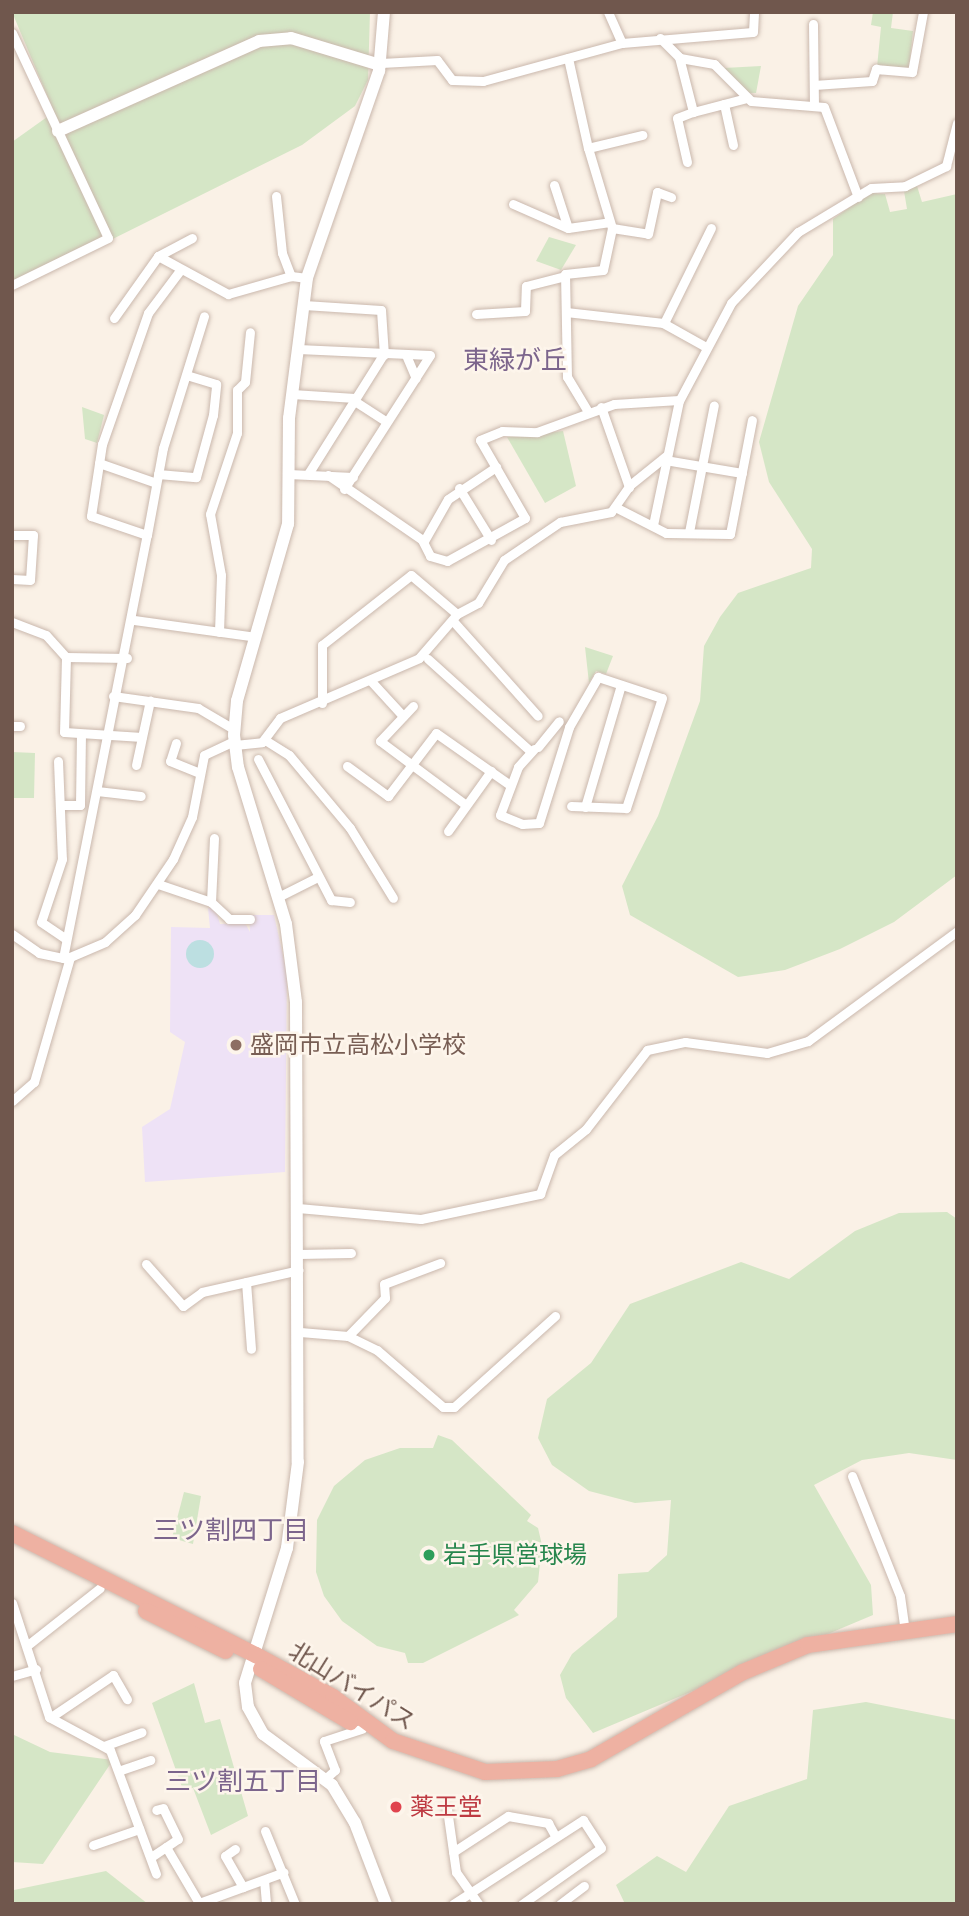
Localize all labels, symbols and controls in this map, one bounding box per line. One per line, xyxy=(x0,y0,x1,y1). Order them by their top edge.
district label: 東緑が丘 xyxy=(463,344,567,376)
place label: 盛岡市立高松小学校 xyxy=(250,1031,466,1059)
marker: 盛岡市立高松小学校 xyxy=(228,1037,244,1053)
district label: 三ツ割四丁目 xyxy=(153,1514,309,1546)
place label: 岩手県営球場 xyxy=(443,1541,587,1569)
marker: 岩手県営球場 xyxy=(421,1547,437,1563)
street label: 北山バイパス xyxy=(283,1636,421,1736)
district label: 三ツ割五丁目 xyxy=(165,1765,321,1797)
place label: 薬王堂 xyxy=(410,1793,482,1821)
marker: 薬王堂 xyxy=(388,1799,404,1815)

